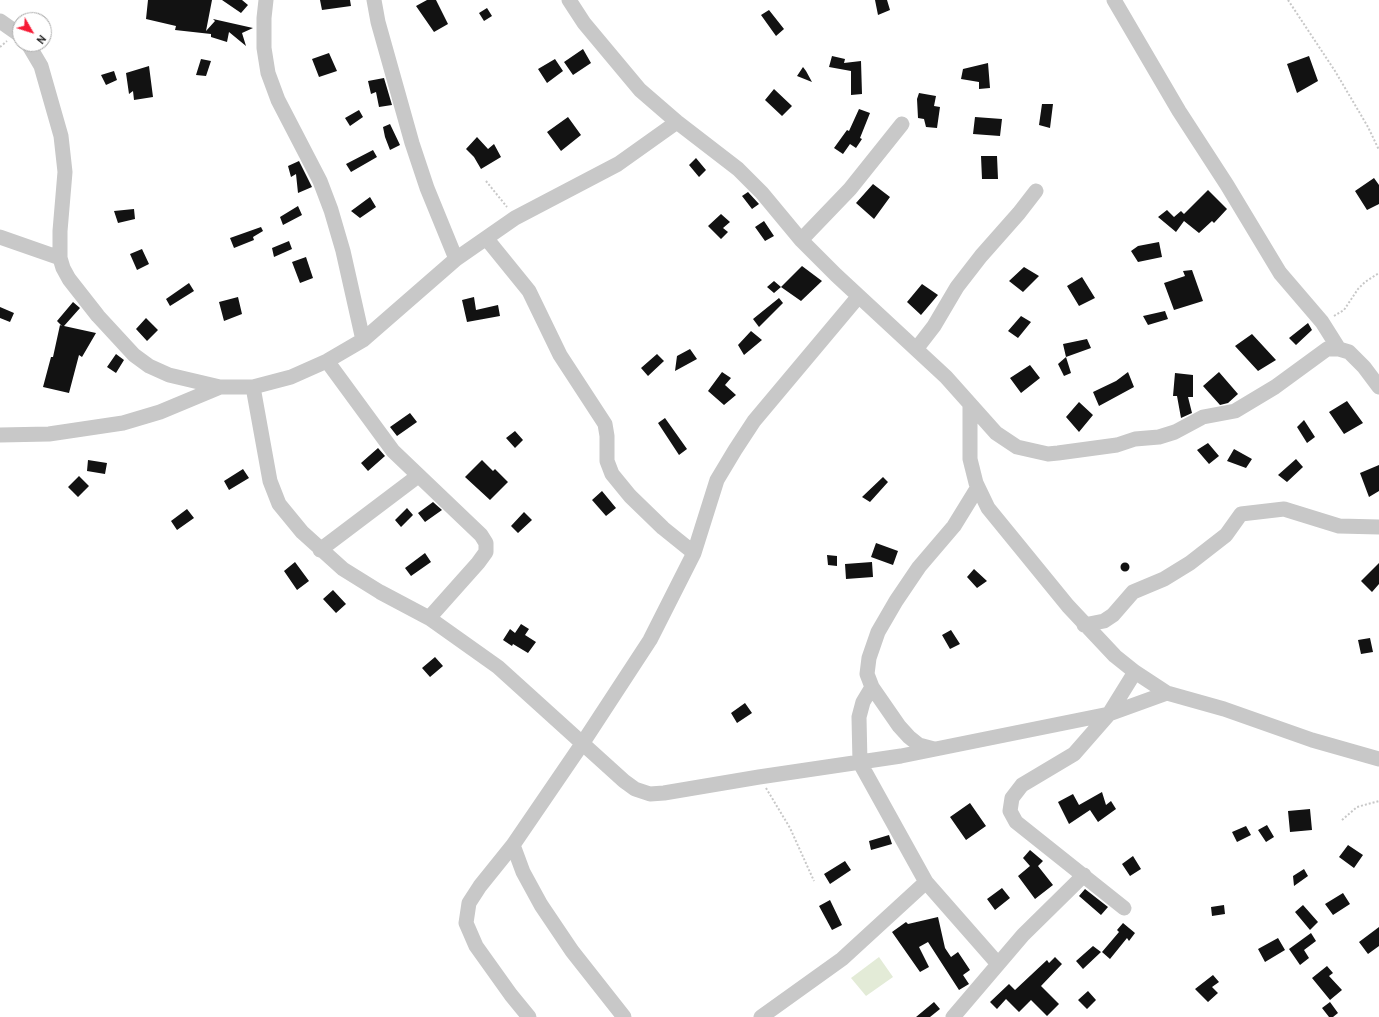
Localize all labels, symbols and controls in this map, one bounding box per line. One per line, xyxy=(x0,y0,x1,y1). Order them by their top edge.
north arrow xyxy=(12,12,52,52)
text: N xyxy=(33,31,48,46)

